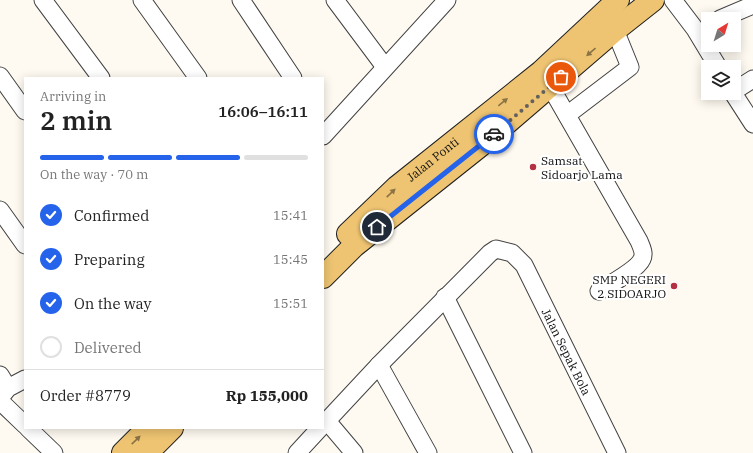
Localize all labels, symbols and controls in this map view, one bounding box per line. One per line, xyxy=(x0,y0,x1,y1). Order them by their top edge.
north arrow xyxy=(701,12,741,52)
map controls xyxy=(701,12,741,100)
one-way arrow xyxy=(585,47,596,56)
pin xyxy=(544,60,578,94)
button: layers xyxy=(701,60,741,100)
icon: bag xyxy=(550,66,572,88)
text: Arriving in xyxy=(40,88,106,105)
one-way arrow xyxy=(498,98,508,106)
text: 16:06–16:11 xyxy=(218,102,308,121)
text: 2 min xyxy=(40,103,112,137)
courier xyxy=(474,114,514,154)
icon: car xyxy=(483,123,505,145)
street label: Jalan Ponti xyxy=(403,133,461,184)
place label: Samsat Sidoarjo Lama xyxy=(541,153,623,182)
marker: Samsat Sidoarjo Lama xyxy=(528,162,538,172)
text: On the way · 70 m xyxy=(40,166,148,183)
one-way arrow xyxy=(386,188,396,198)
icon: check xyxy=(40,204,62,226)
text: Confirmed xyxy=(74,206,149,225)
text: 15:41 xyxy=(273,207,308,224)
pin xyxy=(360,210,394,244)
icon: home xyxy=(366,216,388,238)
icon: check xyxy=(40,248,62,270)
text: Preparing xyxy=(74,250,145,269)
text: 15:45 xyxy=(273,251,308,268)
place label: SMP NEGERI 2 SIDOARJO xyxy=(593,272,666,301)
marker: SMP NEGERI 2 SIDOARJO xyxy=(669,281,679,291)
icon: check xyxy=(40,292,62,314)
text: On the way xyxy=(74,294,152,313)
text: 15:51 xyxy=(273,295,308,312)
street label: Jalan Sepak Bola xyxy=(539,306,595,398)
text: Delivered xyxy=(74,338,142,357)
text: Order #8779 xyxy=(40,386,131,405)
text: Rp 155,000 xyxy=(226,386,308,405)
one-way arrow xyxy=(131,436,141,445)

